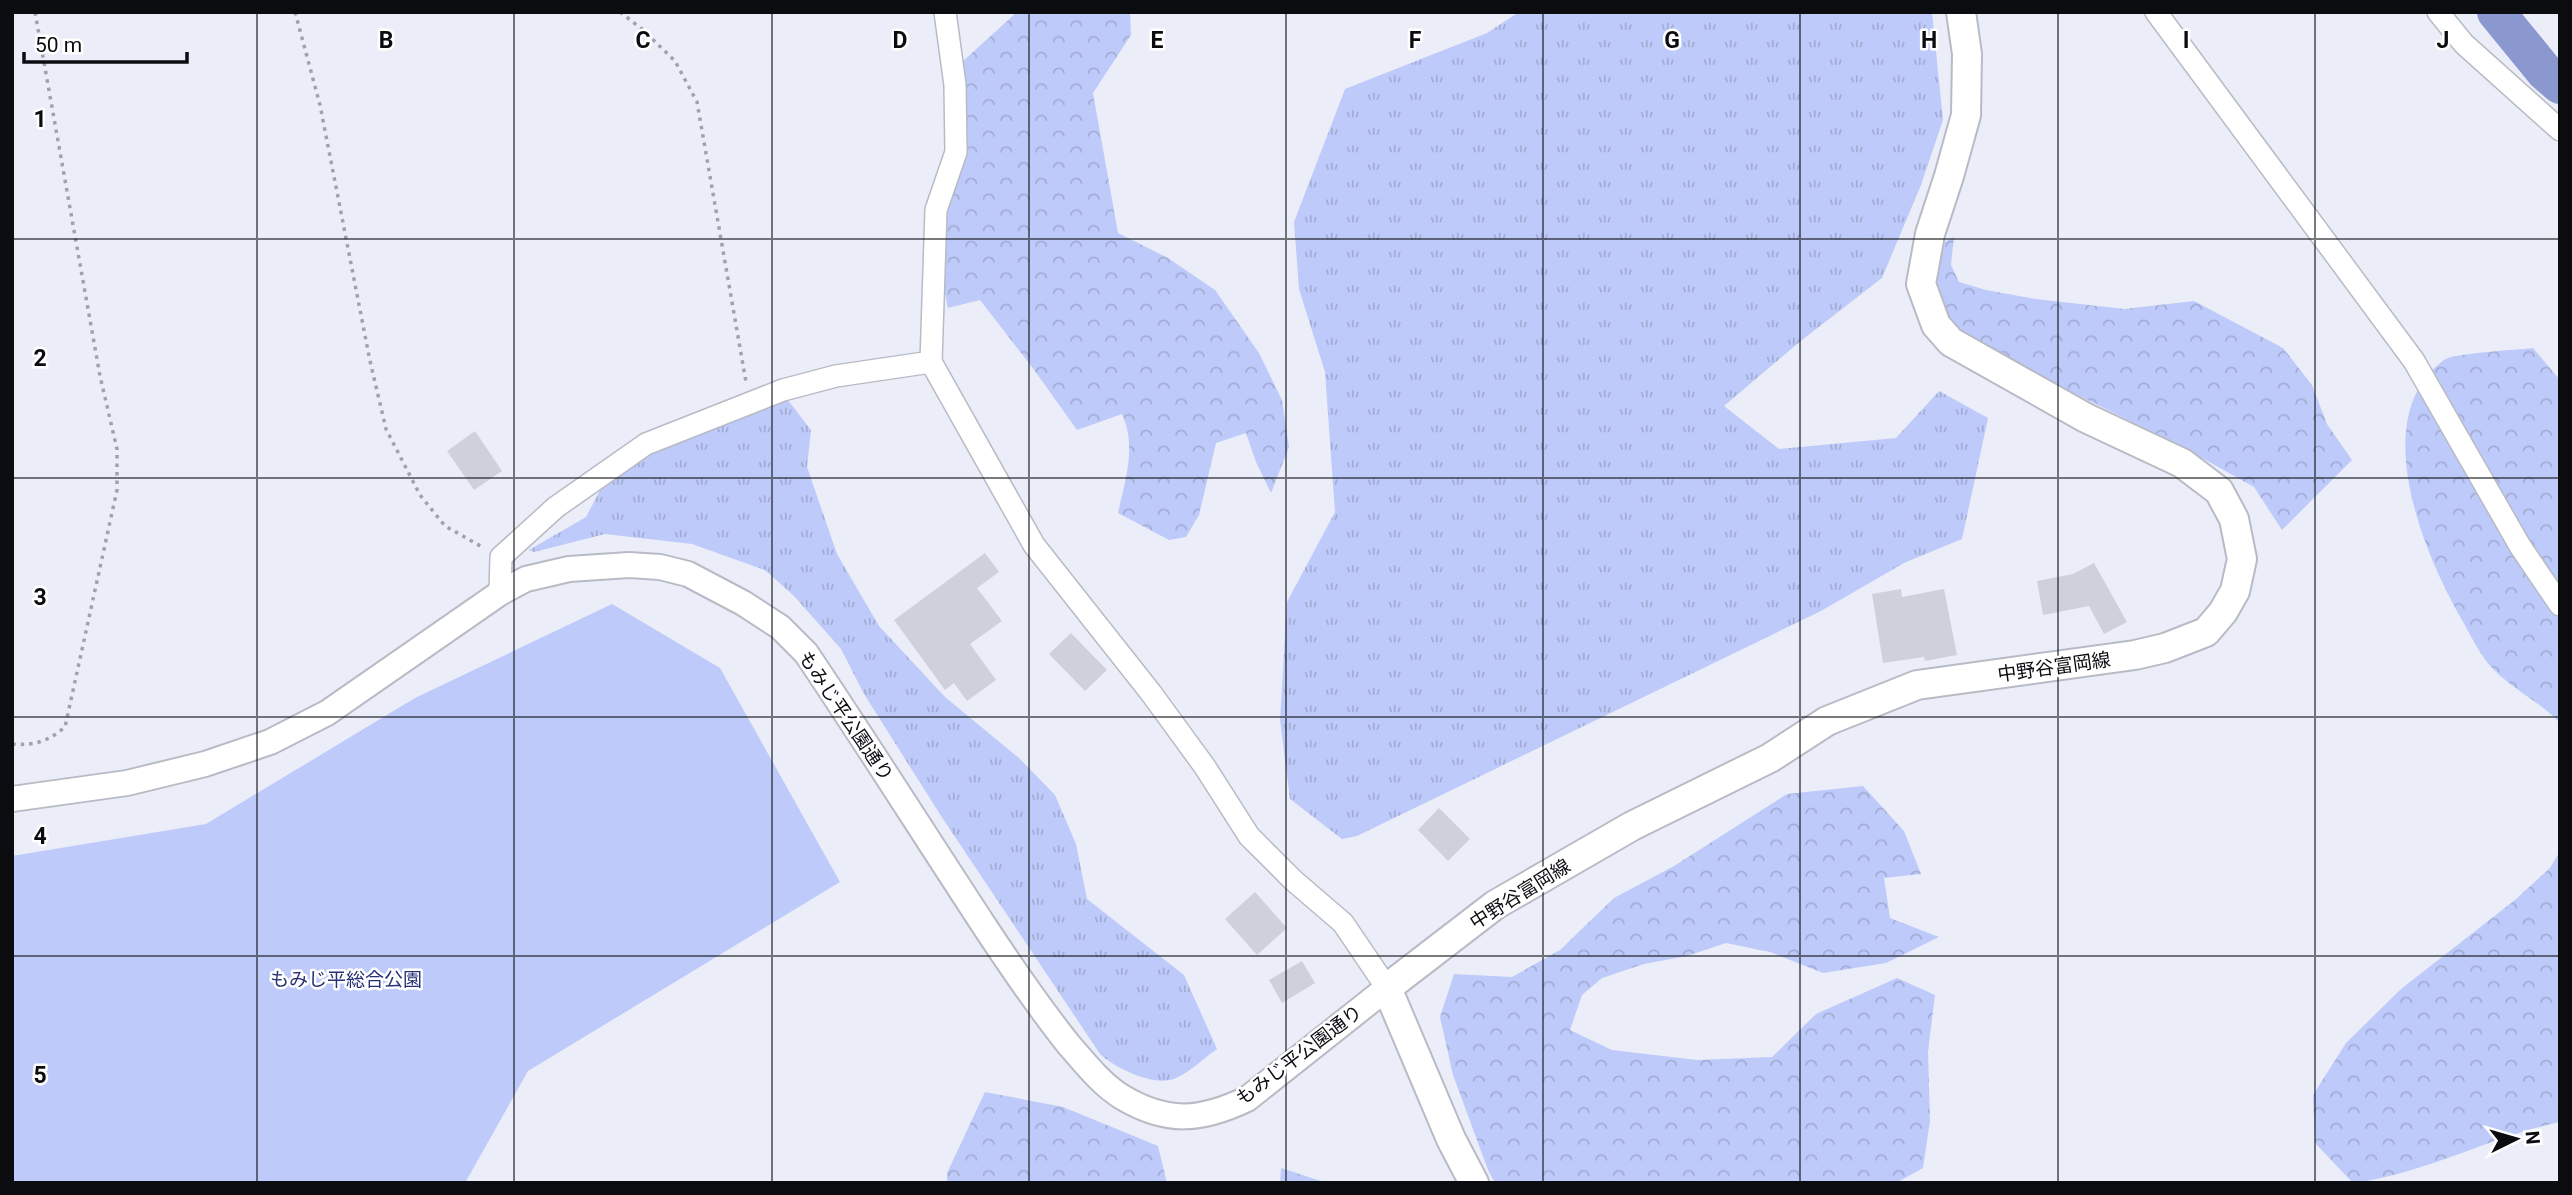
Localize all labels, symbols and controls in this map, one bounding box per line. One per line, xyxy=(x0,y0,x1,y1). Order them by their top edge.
scale bar xyxy=(24,21,187,65)
text: B xyxy=(379,27,393,54)
text: C xyxy=(635,27,651,54)
text: D xyxy=(893,27,907,54)
text: E xyxy=(1151,27,1164,54)
text: F xyxy=(1409,27,1422,54)
text: G xyxy=(1664,27,1680,54)
text: H xyxy=(1921,27,1937,54)
text: I xyxy=(2183,27,2189,54)
text: J xyxy=(2437,27,2449,54)
text: 50 m xyxy=(35,33,82,57)
text: 1 xyxy=(33,106,47,133)
text: 2 xyxy=(33,345,47,372)
text: 3 xyxy=(33,584,47,611)
street label: もみじ平公園通り xyxy=(794,647,898,785)
street label: 中野谷富岡線 xyxy=(1996,648,2112,686)
text: 4 xyxy=(33,823,47,850)
street label: 中野谷富岡線 xyxy=(1466,854,1574,934)
park label: もみじ平総合公園 xyxy=(270,968,422,991)
street label: もみじ平公園通り xyxy=(1231,1000,1367,1110)
text: 5 xyxy=(33,1062,47,1089)
north arrow xyxy=(2481,1104,2551,1174)
text: N xyxy=(2520,1130,2544,1145)

